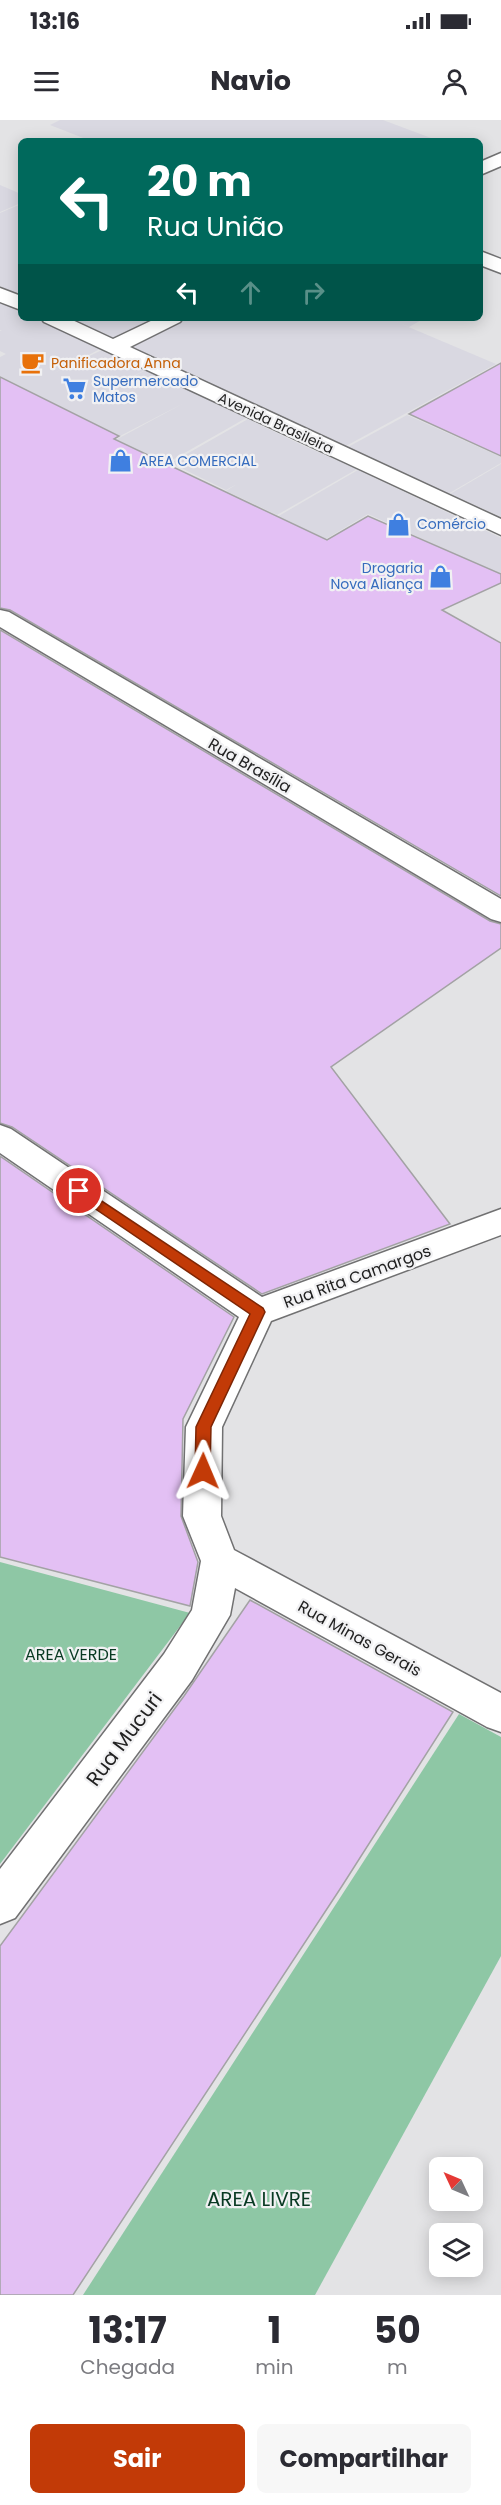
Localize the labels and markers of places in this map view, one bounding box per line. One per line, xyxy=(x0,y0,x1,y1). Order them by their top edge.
cafe icon: Panificadora Anna xyxy=(20,350,46,376)
place label: Panificadora Anna xyxy=(51,353,181,373)
place label: Supermercado Matos xyxy=(93,371,198,407)
supermarket icon: Supermercado Matos xyxy=(62,376,88,402)
shop icon: AREA COMERCIAL xyxy=(108,448,134,474)
place label: AREA COMERCIAL xyxy=(139,451,257,471)
shop icon: Comércio xyxy=(386,511,412,537)
place label: Comércio xyxy=(417,514,486,534)
place label: Drogaria Nova Aliança xyxy=(330,558,423,594)
shop icon: Drogaria Nova Aliança xyxy=(428,563,454,589)
pin xyxy=(53,1165,104,1216)

